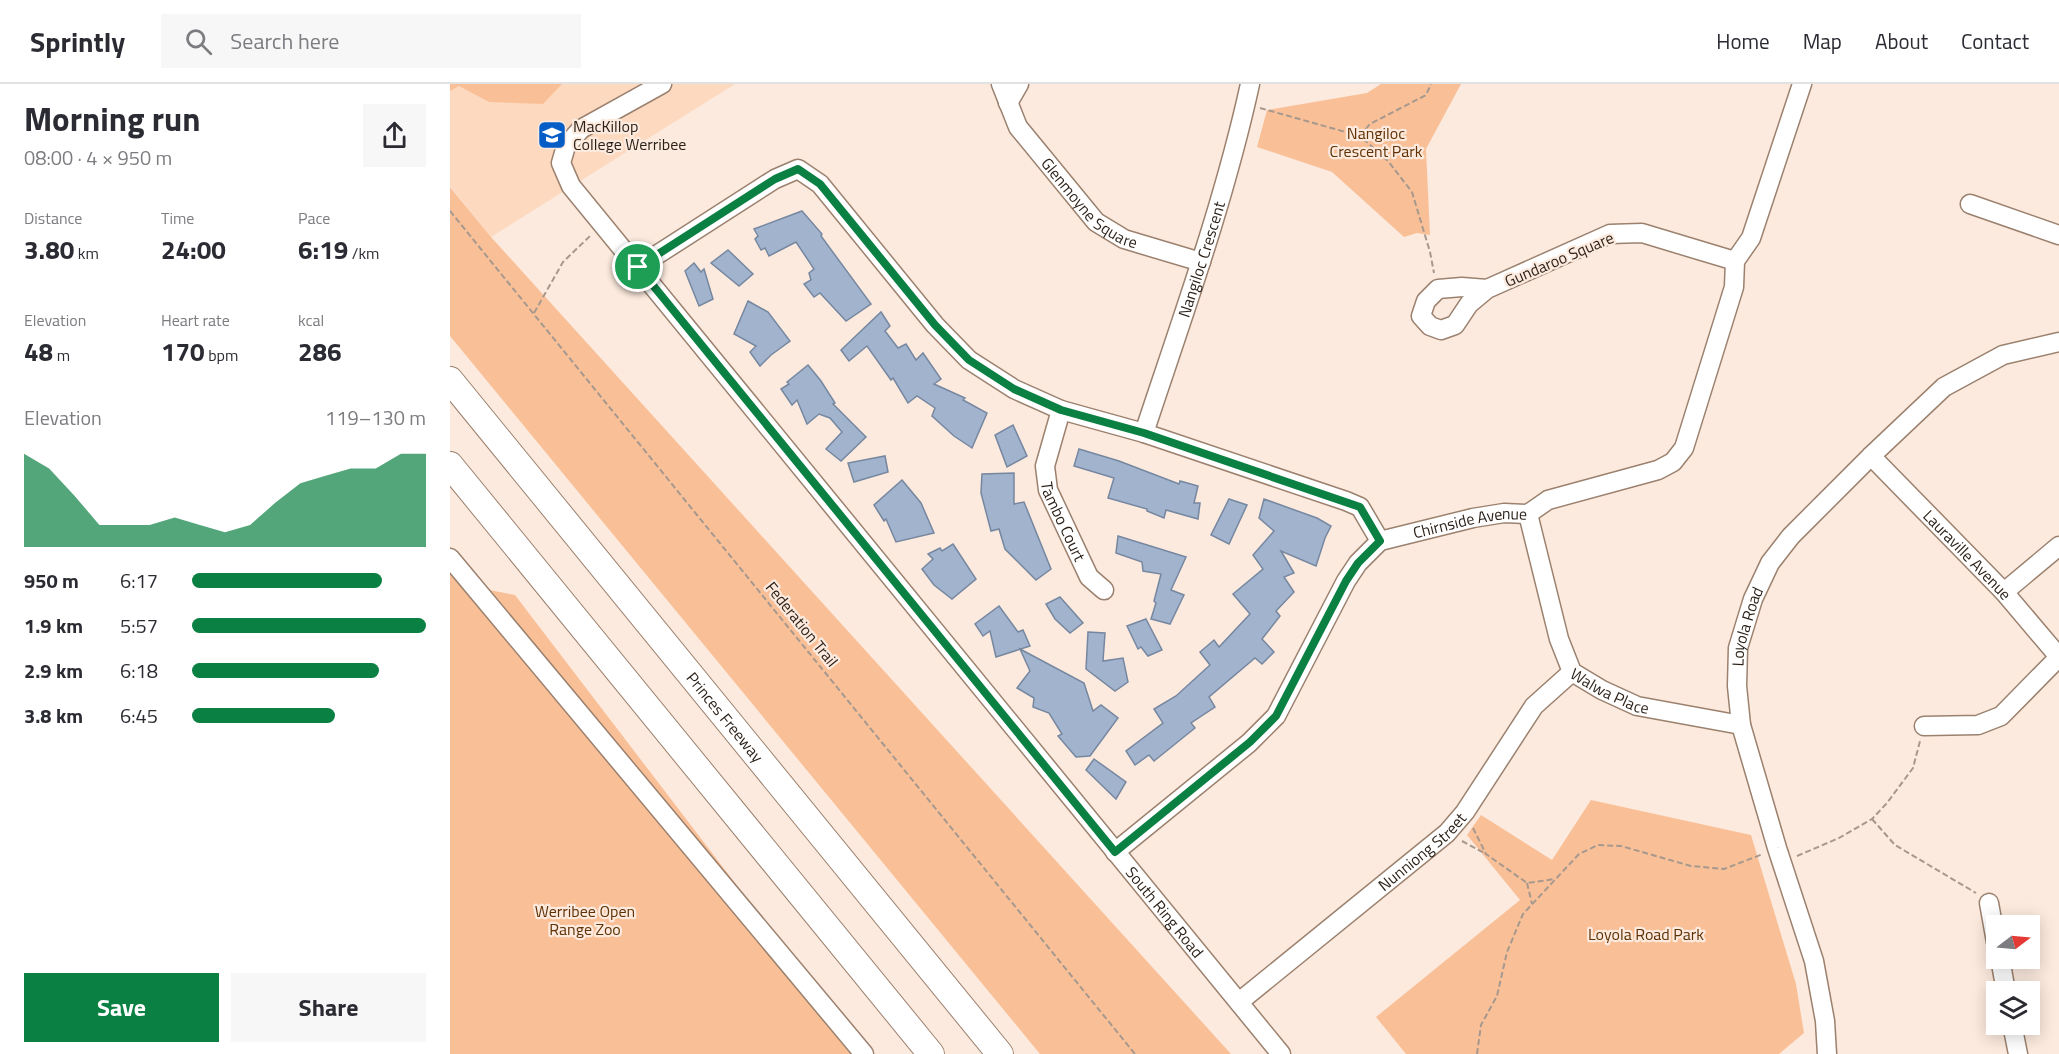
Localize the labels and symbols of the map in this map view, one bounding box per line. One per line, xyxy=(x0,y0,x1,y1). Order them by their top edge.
place label: MacKillop College Werribee xyxy=(573,114,686,156)
school or university icon: MacKillop College Werribee xyxy=(536,119,568,151)
park label: Nangiloc Crescent Park xyxy=(1330,121,1423,163)
street label: Glenmoyne Square xyxy=(1036,152,1140,254)
street label: Nangiloc Crescent xyxy=(1172,198,1231,320)
street label: Gundaroo Square xyxy=(1501,225,1617,293)
pin xyxy=(612,241,663,292)
street label: Tambo Court xyxy=(1035,480,1092,565)
street label: Chirnside Avenue xyxy=(1410,501,1528,544)
street label: Lauraville Avenue xyxy=(1918,504,2018,605)
street label: Federation Trail xyxy=(760,576,844,672)
street label: Loyola Road xyxy=(1726,583,1769,667)
street label: Walwa Place xyxy=(1566,662,1651,720)
street label: Princes Freeway xyxy=(681,667,769,768)
street label: Nunniong Street xyxy=(1373,807,1472,897)
street label: South Ring Road xyxy=(1120,861,1209,963)
park label: Werribee Open Range Zoo xyxy=(535,899,635,941)
north arrow xyxy=(1986,915,2040,969)
park label: Loyola Road Park xyxy=(1588,922,1704,946)

